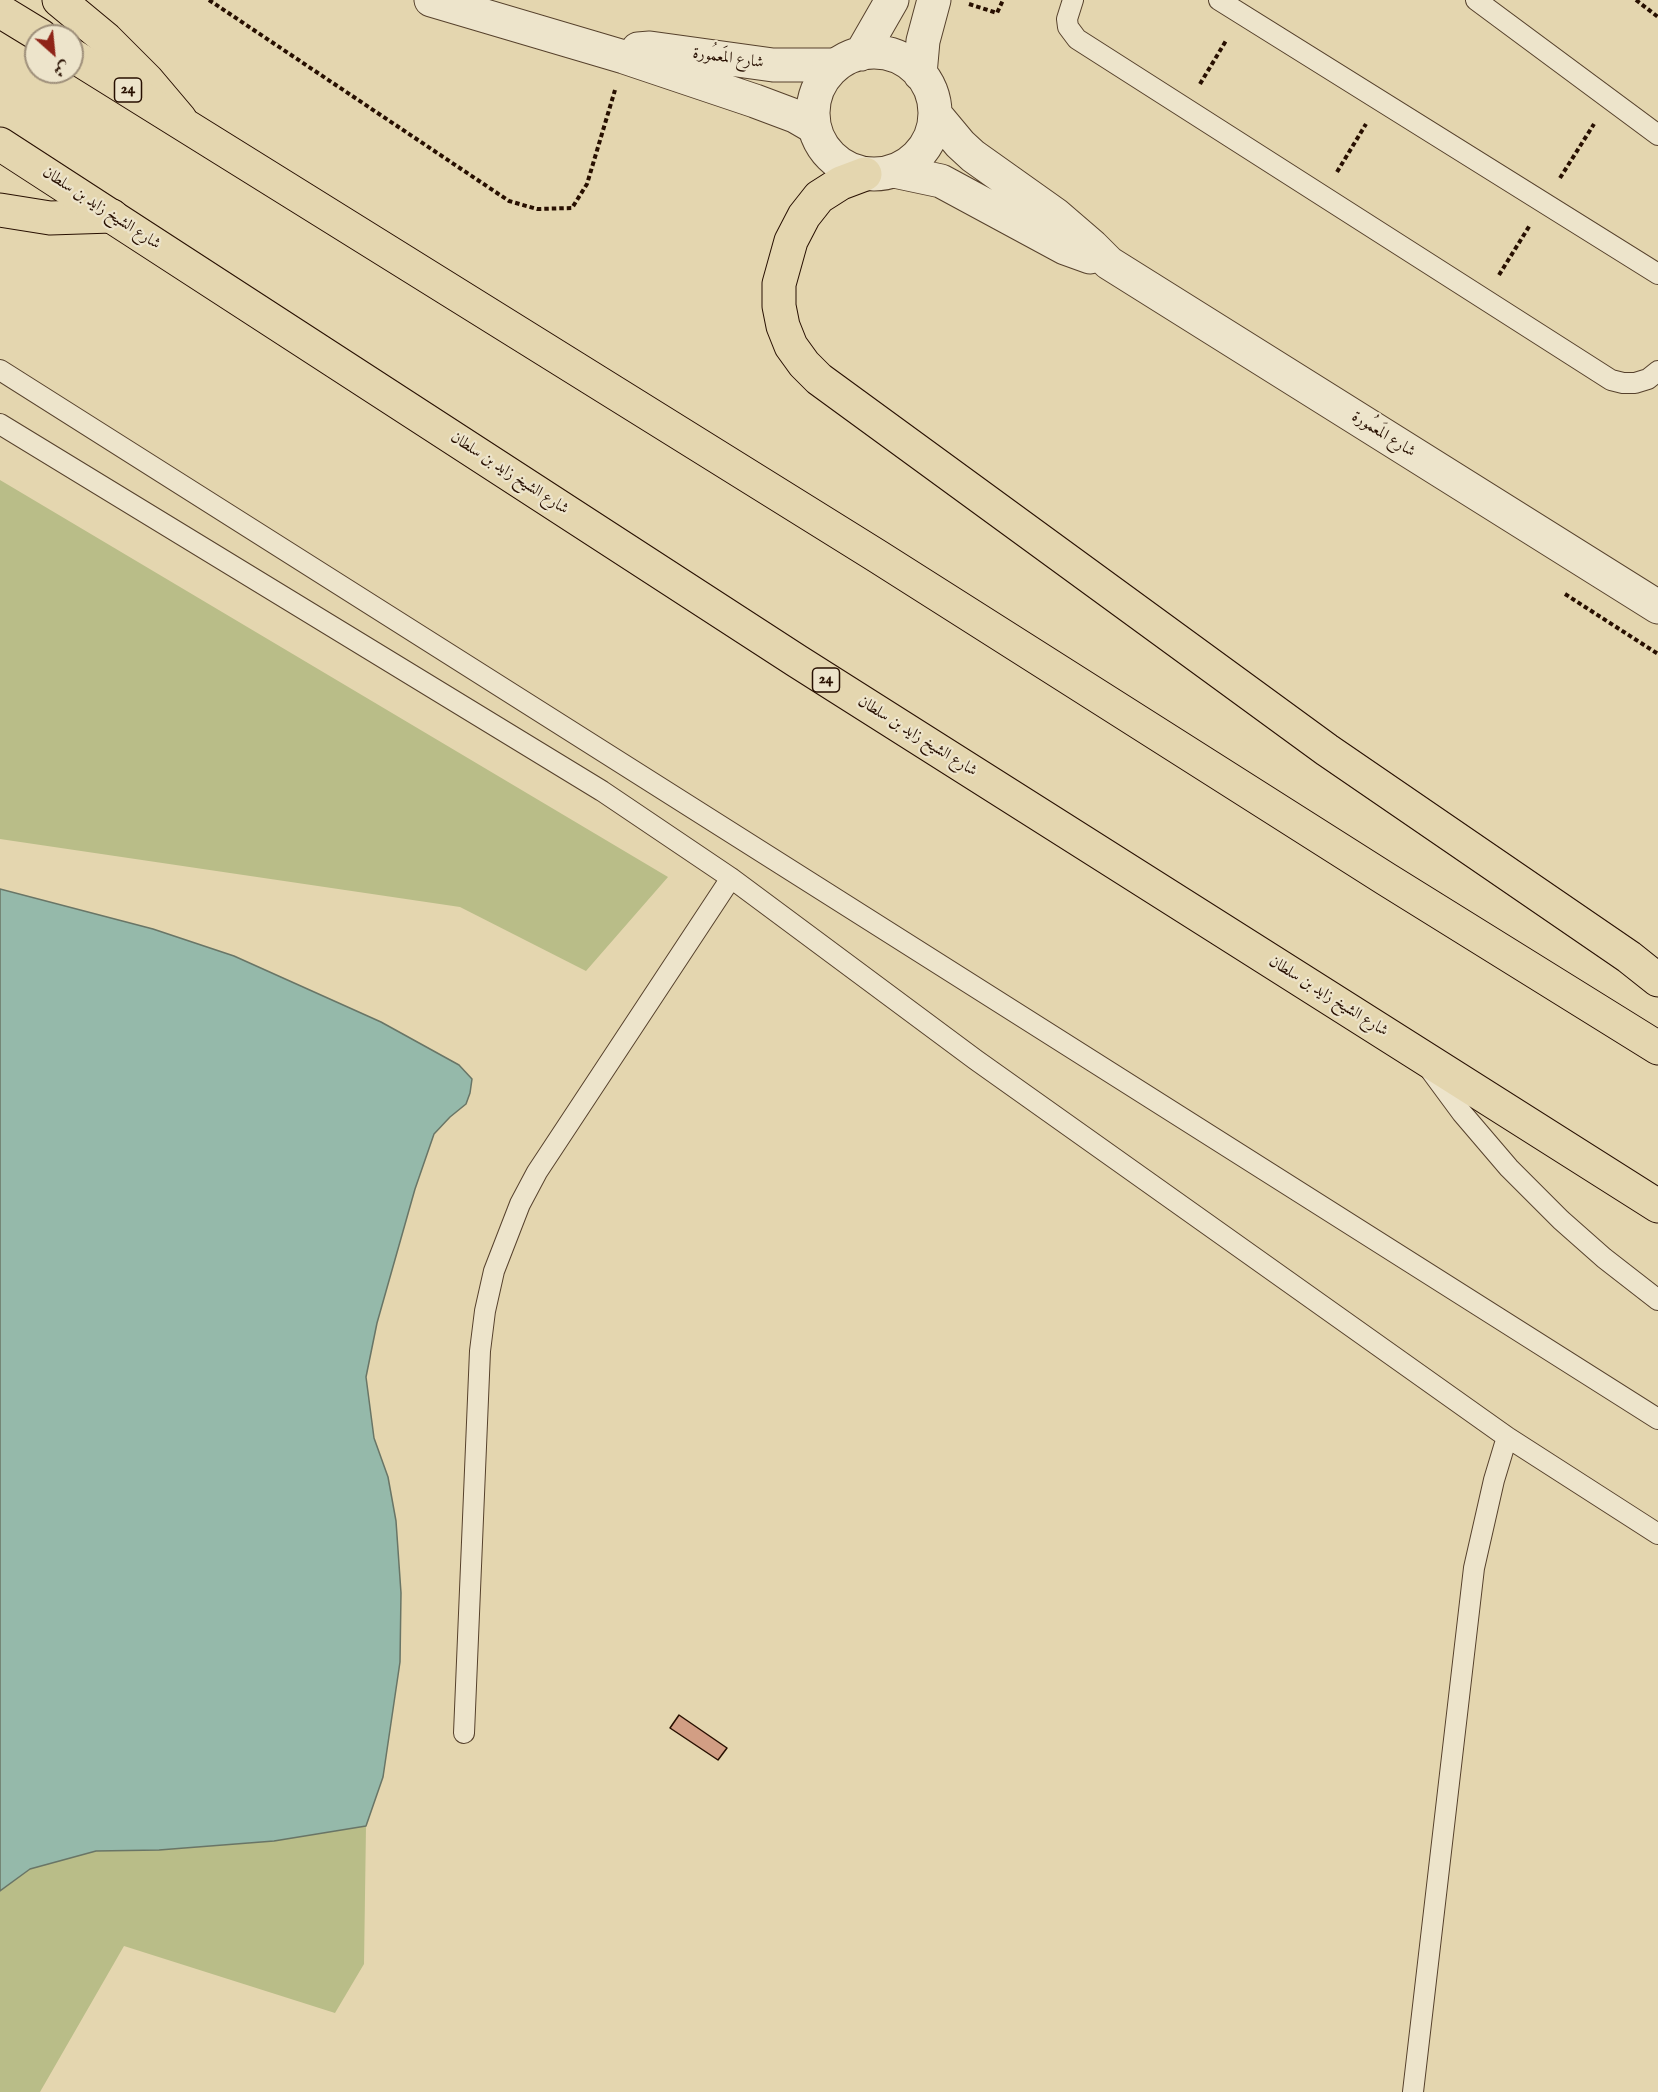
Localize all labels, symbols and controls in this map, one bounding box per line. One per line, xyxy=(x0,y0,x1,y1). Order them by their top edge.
north arrow xyxy=(24,24,84,84)
street label: شارع المَعمُورة xyxy=(691,45,765,73)
text: ش xyxy=(50,56,73,81)
road number: 24 xyxy=(114,78,142,102)
street label: شارع الشيخ زايد بن سلطان xyxy=(38,164,164,254)
street label: شارع المَعمُورة xyxy=(1348,408,1418,462)
street label: شارع الشيخ زايد بن سلطان xyxy=(446,429,572,519)
road number: 24 xyxy=(812,668,840,692)
street label: شارع الشيخ زايد بن سلطان xyxy=(854,692,980,782)
street label: شارع الشيخ زايد بن سلطان xyxy=(1265,952,1391,1042)

